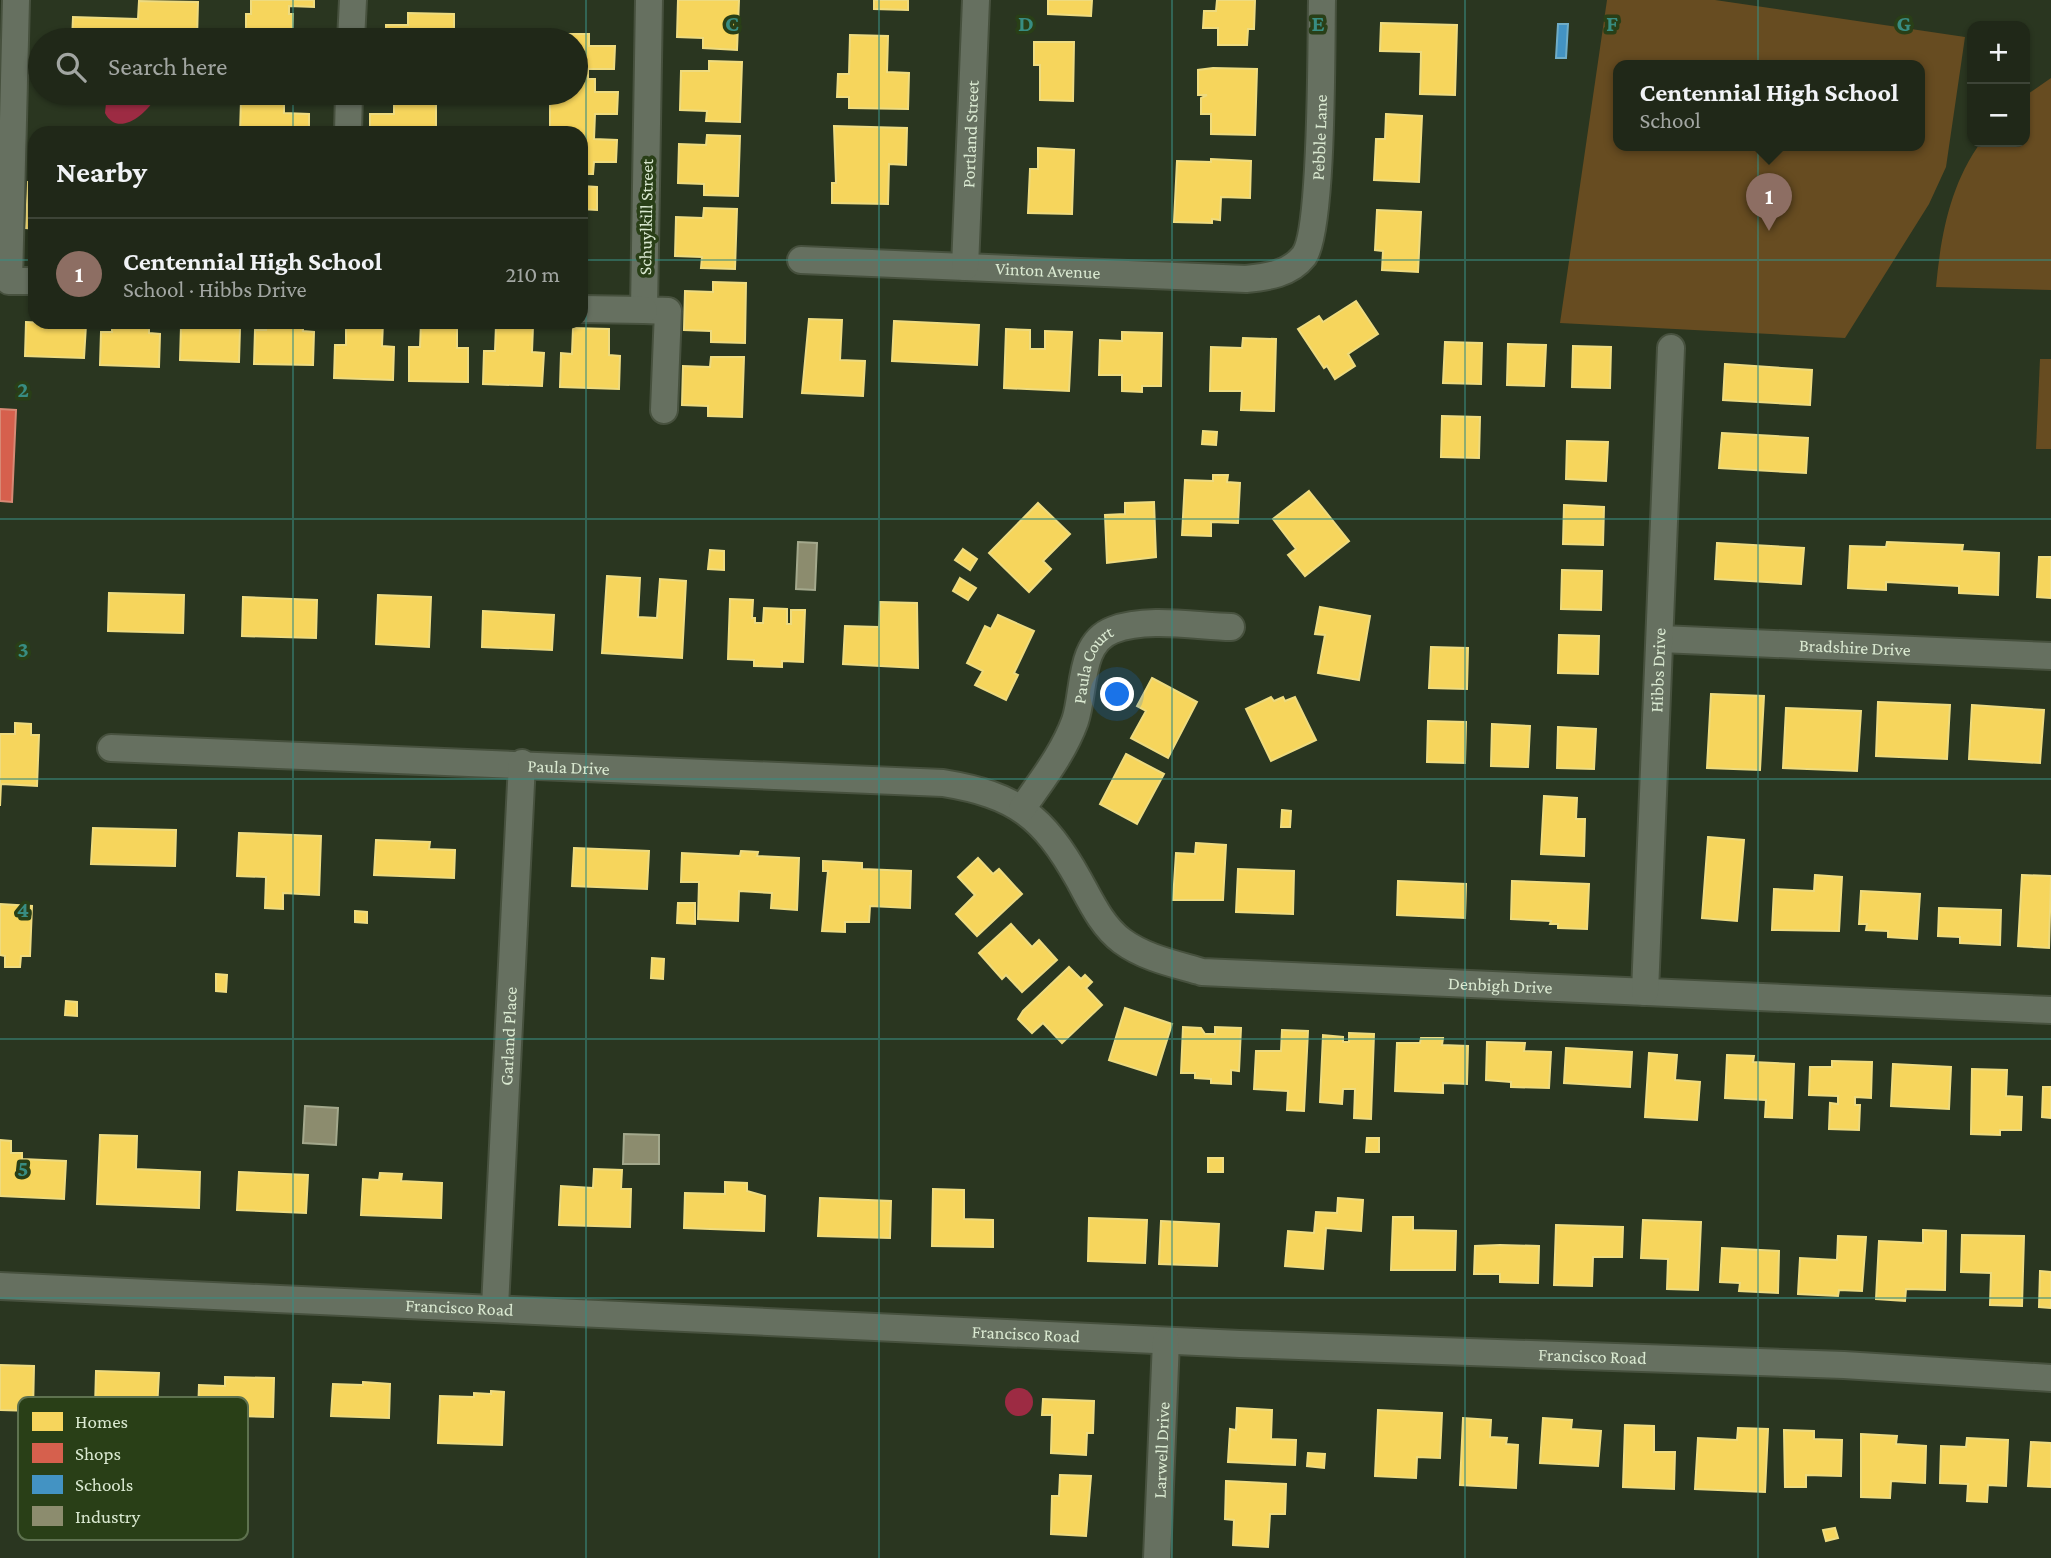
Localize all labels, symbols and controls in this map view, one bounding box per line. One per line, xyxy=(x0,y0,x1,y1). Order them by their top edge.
text: C xyxy=(725,10,739,36)
text: D xyxy=(1018,10,1034,36)
text: E xyxy=(1311,10,1325,36)
text: F xyxy=(1606,10,1618,36)
text: G xyxy=(1897,10,1912,36)
map controls xyxy=(1967,21,2030,147)
button: + xyxy=(1967,21,2030,84)
search box xyxy=(28,28,588,105)
icon: search xyxy=(52,48,90,86)
text: Search here xyxy=(108,52,227,81)
popup xyxy=(1613,60,1925,151)
text: Centennial High School xyxy=(1639,78,1899,107)
street label: Portland Street xyxy=(958,79,983,188)
button: − xyxy=(1967,84,2030,147)
street label: Pebble Lane xyxy=(1307,94,1331,181)
text: School xyxy=(1639,107,1701,133)
text: Nearby xyxy=(56,155,147,188)
street label: Schuylkill Street xyxy=(635,158,657,275)
pin: 1 xyxy=(1746,173,1792,231)
text: Centennial High School xyxy=(123,247,382,276)
street label: Vinton Avenue xyxy=(995,258,1101,283)
text: 1 xyxy=(75,261,83,287)
text: 210 m xyxy=(506,261,560,287)
text: School · Hibbs Drive xyxy=(123,276,307,302)
text: 2 xyxy=(17,376,29,402)
street label: Paula Court xyxy=(1069,621,1117,705)
street label: Hibbs Drive xyxy=(1646,627,1670,713)
street label: Bradshire Drive xyxy=(1799,635,1911,660)
text: 3 xyxy=(17,636,29,662)
your location xyxy=(1100,677,1134,711)
street label: Paula Drive xyxy=(527,756,610,779)
text: 4 xyxy=(17,896,29,922)
street label: Denbigh Drive xyxy=(1448,973,1553,998)
street label: Garland Place xyxy=(496,986,521,1086)
text: 5 xyxy=(17,1155,29,1181)
street label: Francisco Road xyxy=(405,1295,515,1320)
street label: Francisco Road xyxy=(971,1321,1081,1347)
street label: Francisco Road xyxy=(1538,1344,1647,1368)
legend xyxy=(18,1397,248,1540)
street label: Larwell Drive xyxy=(1149,1401,1173,1499)
text: Homes xyxy=(75,1411,128,1432)
text: Shops xyxy=(75,1443,121,1464)
text: Schools xyxy=(75,1474,133,1495)
text: Industry xyxy=(75,1506,141,1527)

